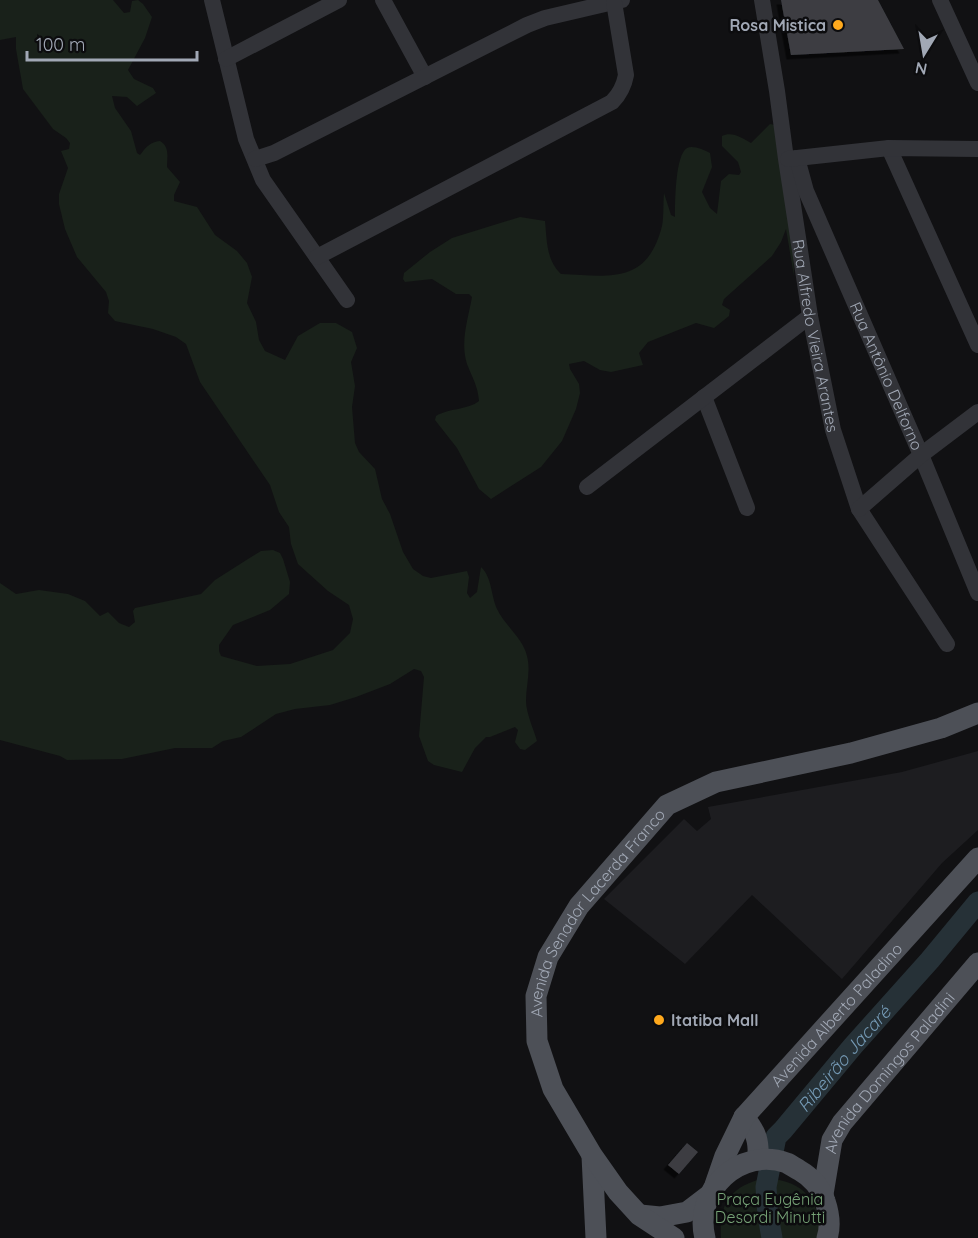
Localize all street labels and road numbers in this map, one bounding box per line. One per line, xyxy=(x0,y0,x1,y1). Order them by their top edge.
street label: Rua Alfredo Vieira Arantes xyxy=(788,238,843,434)
street label: Rua Antônio Delforno xyxy=(846,299,928,453)
street label: Avenida Senador Lacerda Franco xyxy=(526,805,669,1018)
street label: Avenida Alberto Paladino xyxy=(766,939,907,1091)
street label: Avenida Domingos Paladini xyxy=(820,988,959,1155)

